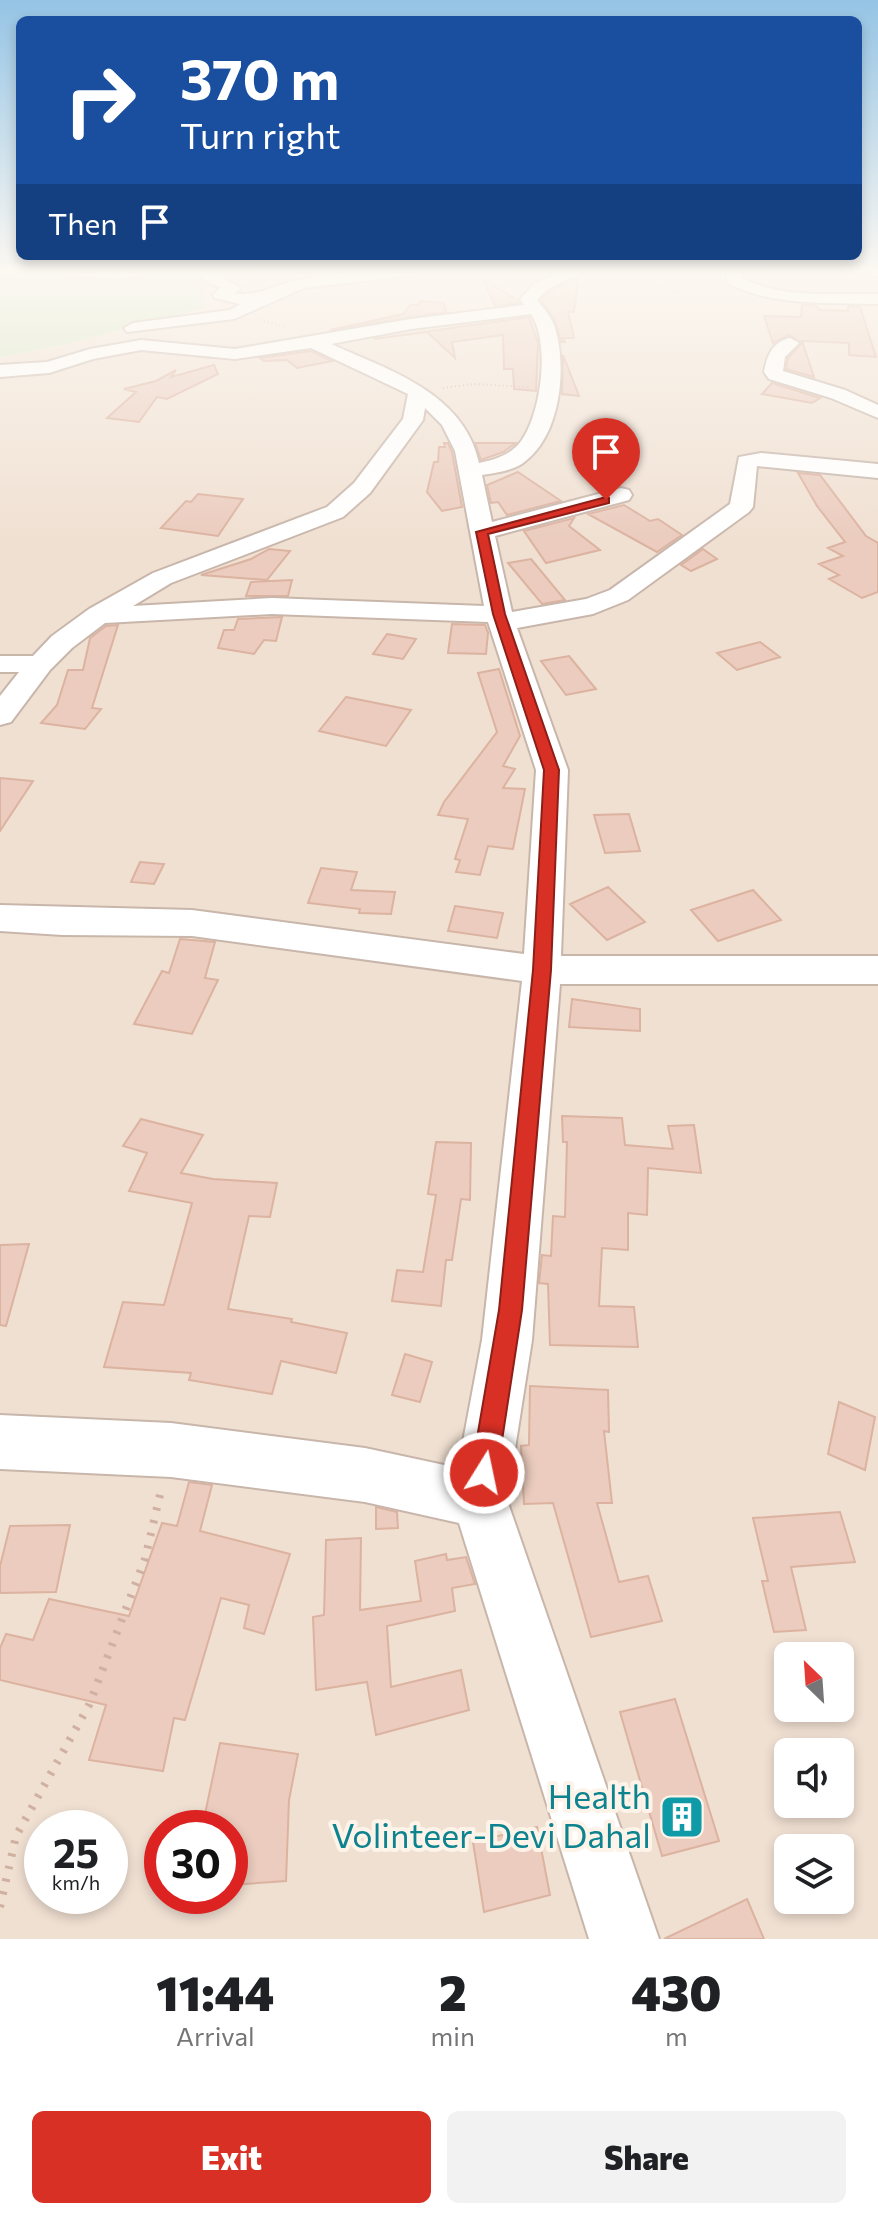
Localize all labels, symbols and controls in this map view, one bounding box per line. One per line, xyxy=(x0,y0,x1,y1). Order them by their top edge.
text: 370 m xyxy=(180,43,339,112)
icon: right xyxy=(48,48,152,152)
text: Turn right xyxy=(180,112,341,156)
icon: arrive xyxy=(133,200,177,244)
text: Then xyxy=(48,204,117,241)
pin xyxy=(572,418,640,500)
icon: arrive xyxy=(584,430,628,474)
position arrow xyxy=(442,1431,526,1515)
north arrow xyxy=(774,1642,854,1722)
map controls xyxy=(774,1642,854,1914)
button: sound xyxy=(774,1738,854,1818)
place label: Health Volinteer-Devi Dahal xyxy=(331,1774,651,1855)
building icon: Health Volinteer-Devi Dahal xyxy=(658,1793,706,1841)
speed limit sign: 30 xyxy=(144,1810,248,1914)
text: 25 xyxy=(53,1827,99,1876)
button: layers xyxy=(774,1834,854,1914)
text: km/h xyxy=(52,1870,100,1894)
text: 11:44 xyxy=(156,1962,274,2021)
text: 2 xyxy=(439,1962,467,2021)
text: 430 xyxy=(631,1962,722,2021)
text: Arrival xyxy=(176,2020,255,2051)
text: min xyxy=(431,2020,475,2051)
text: m xyxy=(665,2020,688,2051)
button: Exit xyxy=(32,2111,431,2203)
button: Share xyxy=(447,2111,846,2203)

